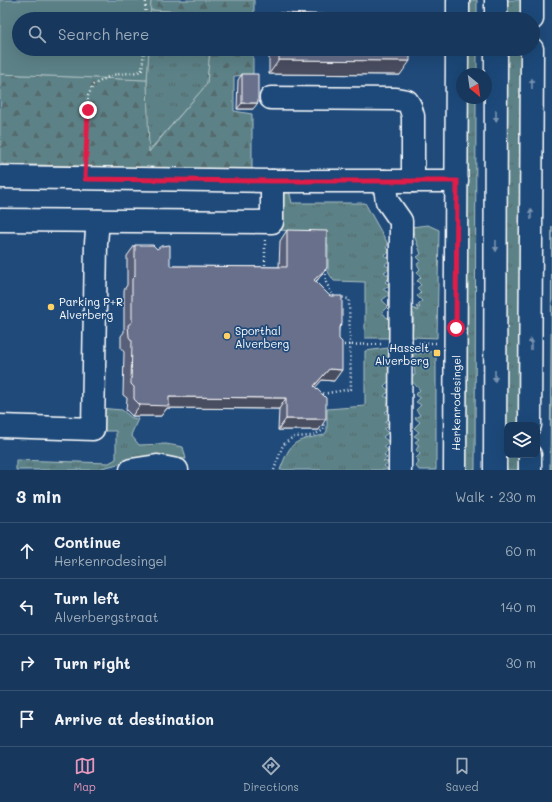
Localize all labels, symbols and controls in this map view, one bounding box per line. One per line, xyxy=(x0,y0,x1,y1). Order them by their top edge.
search box xyxy=(12,12,540,56)
icon: search xyxy=(26,23,48,45)
text: Search here xyxy=(58,24,149,44)
north arrow xyxy=(456,68,492,104)
one-way arrow xyxy=(529,77,535,90)
route end xyxy=(79,101,97,119)
one-way arrow xyxy=(493,110,499,123)
one-way arrow xyxy=(528,207,534,220)
one-way arrow xyxy=(493,240,499,253)
place label: Parking P+R Alverberg xyxy=(59,294,123,322)
marker: Parking P+R Alverberg xyxy=(46,302,56,312)
route start xyxy=(447,319,465,337)
place label: Sporthal Alverberg xyxy=(235,323,289,351)
marker: Sporthal Alverberg xyxy=(222,331,232,341)
one-way arrow xyxy=(528,337,534,350)
place label: Hasselt Alverberg xyxy=(375,340,429,368)
marker: Hasselt Alverberg xyxy=(432,348,442,358)
street label: Herkenrodesingel xyxy=(448,355,463,451)
one-way arrow xyxy=(492,370,498,383)
map controls xyxy=(504,422,540,458)
button: layers xyxy=(504,422,540,458)
text: 3 min xyxy=(16,485,61,507)
text: Walk · 230 m xyxy=(455,488,536,505)
text: Continue xyxy=(54,532,121,552)
icon: ahead xyxy=(16,540,38,562)
text: 60 m xyxy=(506,542,536,559)
text: Herkenrodesingel xyxy=(54,552,167,569)
text: Turn left xyxy=(54,588,119,608)
icon: left xyxy=(16,596,38,618)
text: 140 m xyxy=(500,598,536,615)
text: Alverbergstraat xyxy=(54,608,159,625)
icon: right xyxy=(16,652,38,674)
text: Turn right xyxy=(54,653,131,673)
text: 30 m xyxy=(506,654,536,671)
icon: arrive xyxy=(16,708,38,730)
text: Arrive at destination xyxy=(54,709,214,729)
tab: Map xyxy=(74,755,96,794)
tab: Directions xyxy=(243,755,299,794)
tab: Saved xyxy=(446,755,478,794)

